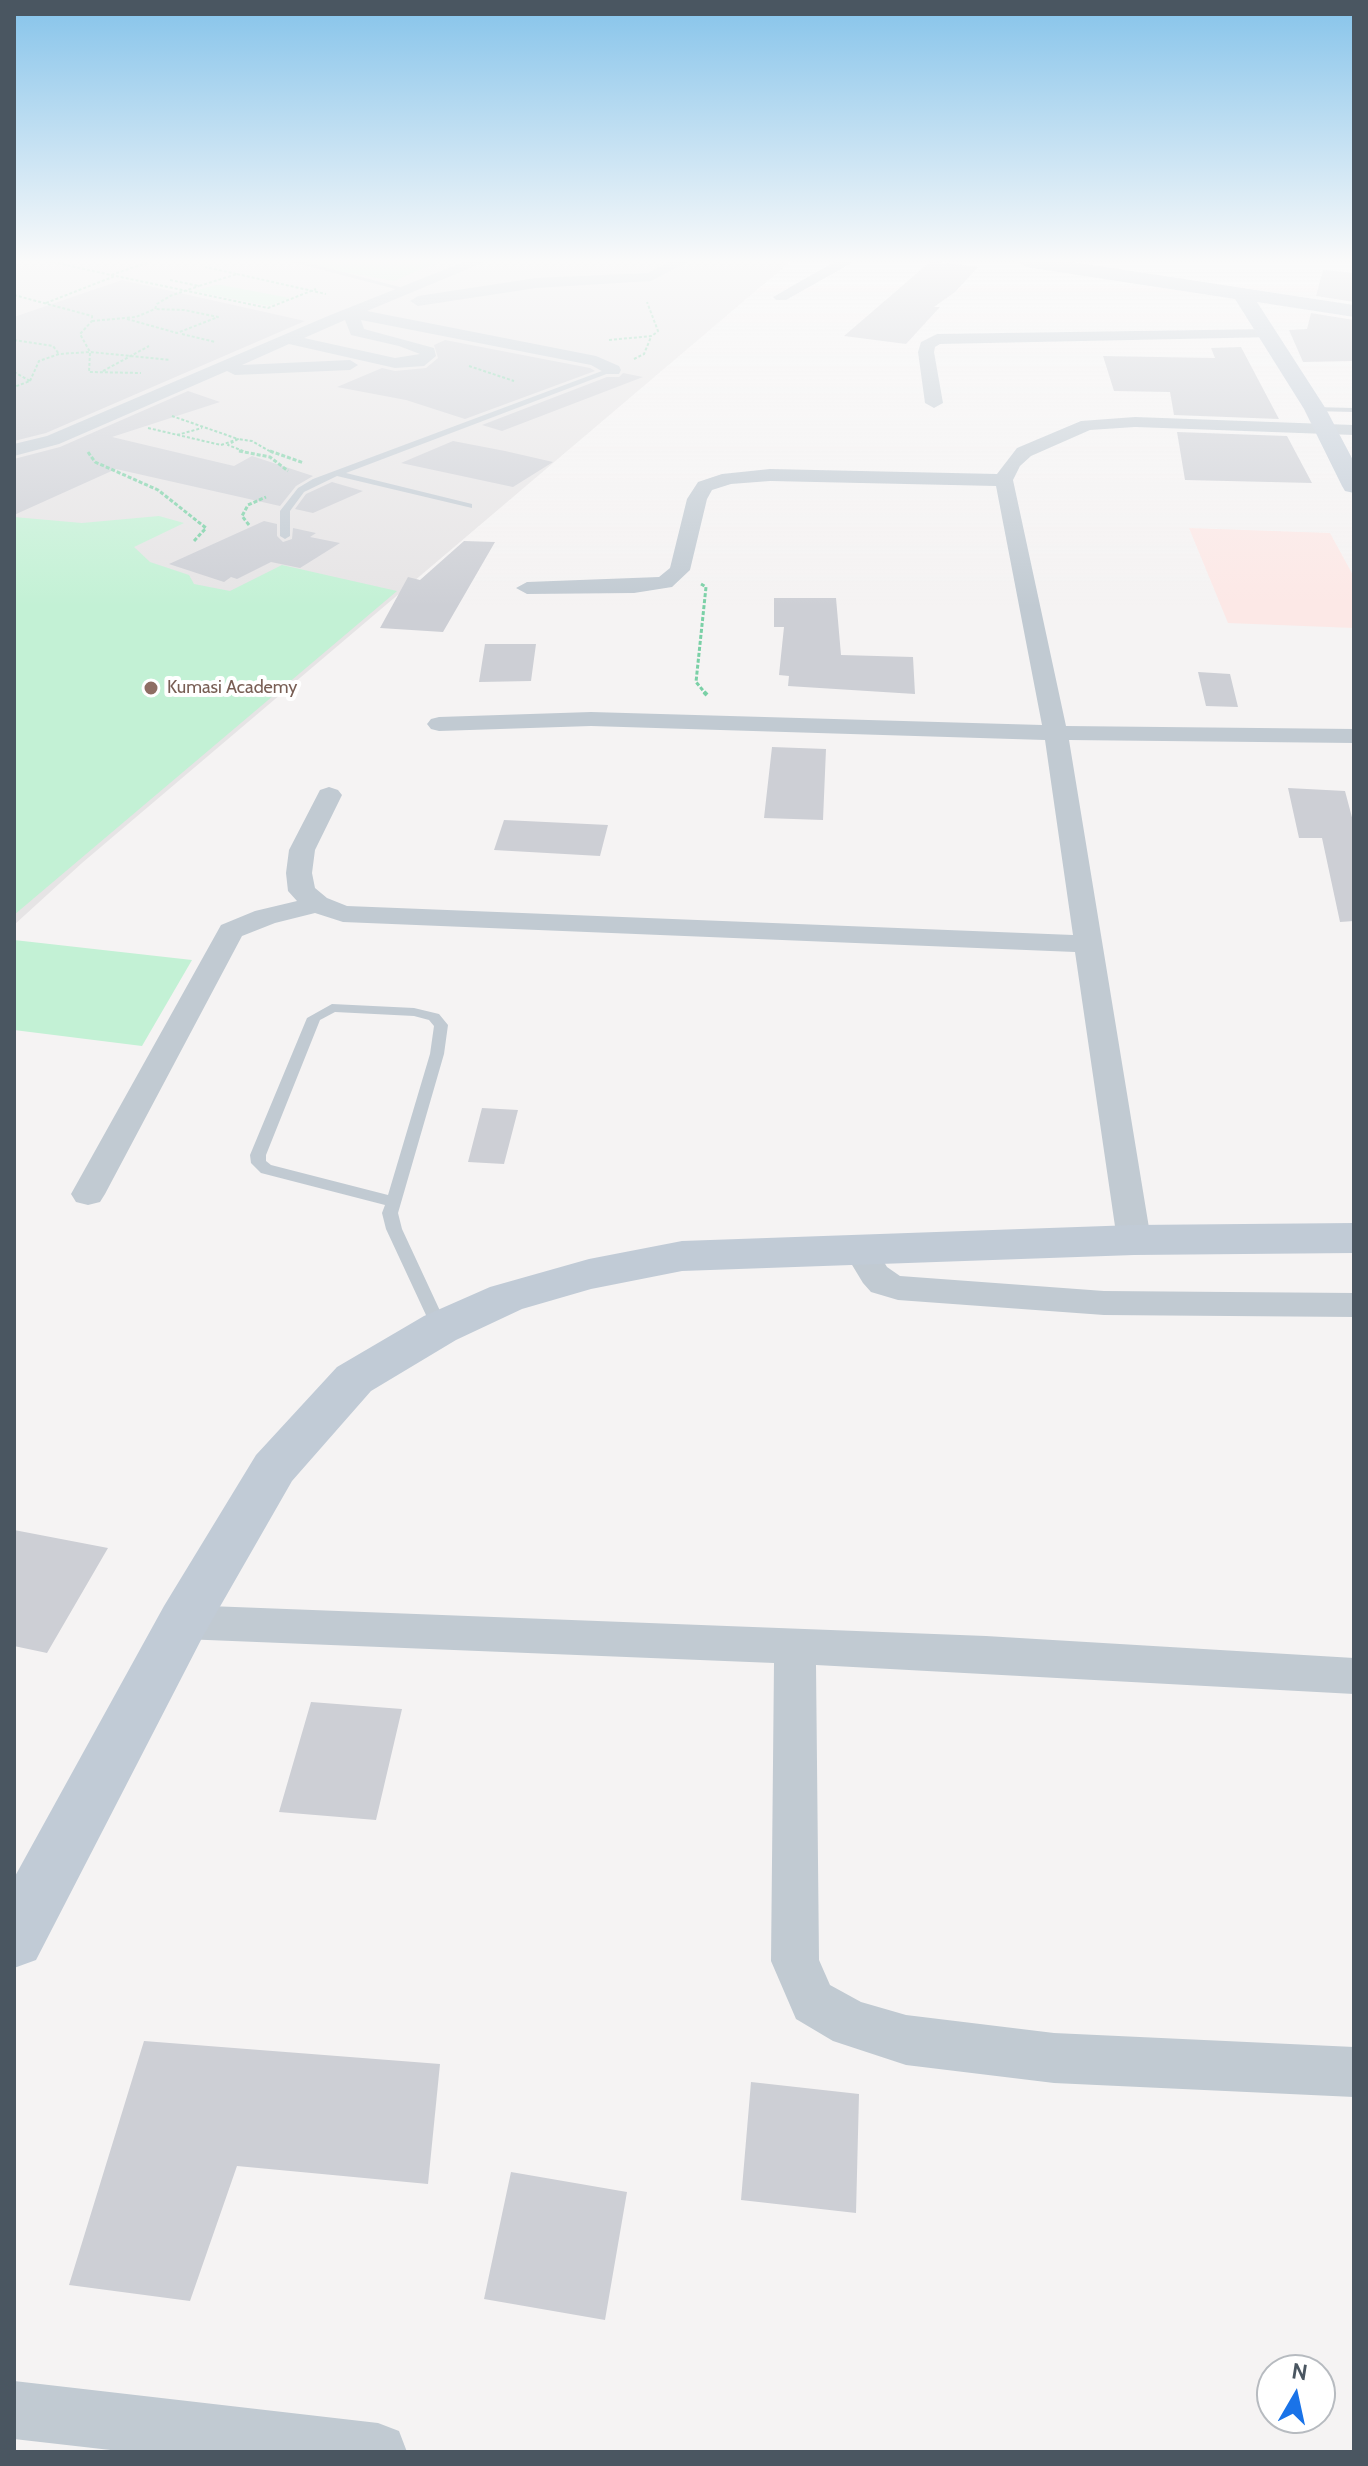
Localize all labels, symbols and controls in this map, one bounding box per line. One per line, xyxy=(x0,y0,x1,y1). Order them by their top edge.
place label: Kumasi Academy xyxy=(167,677,297,699)
marker: Kumasi Academy xyxy=(142,679,160,697)
north arrow xyxy=(1256,2354,1336,2434)
text: N xyxy=(1290,2357,1309,2386)

